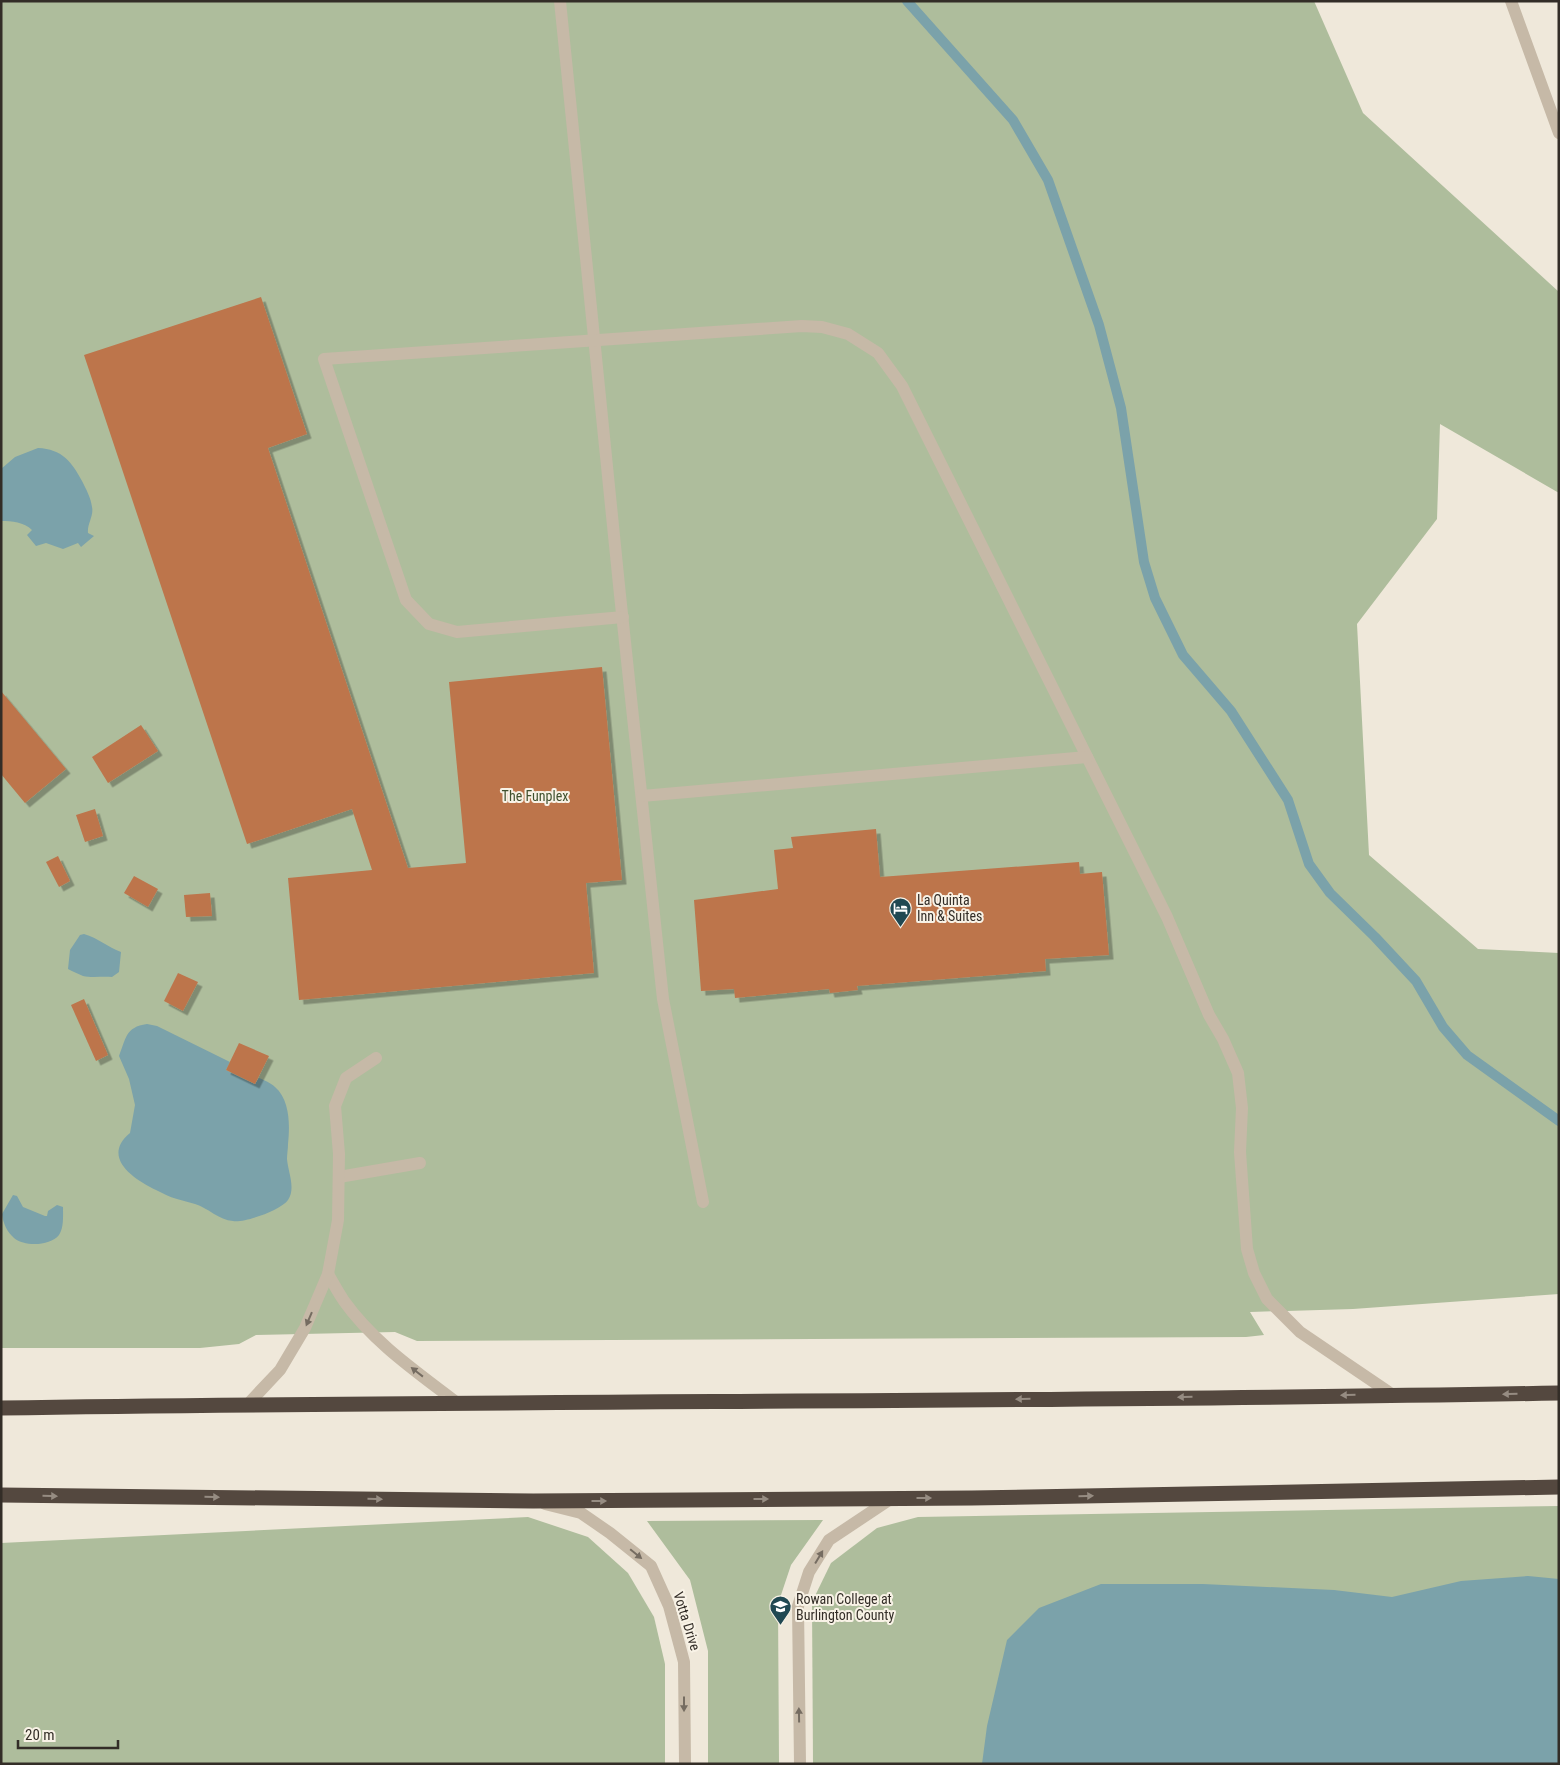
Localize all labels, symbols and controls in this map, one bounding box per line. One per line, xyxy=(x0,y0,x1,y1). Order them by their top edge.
park label: The Funplex xyxy=(502,788,568,804)
place label: La Quinta Inn & Suites xyxy=(917,892,982,924)
hotel icon: La Quinta Inn & Suites xyxy=(889,896,913,927)
one-way arrow xyxy=(304,1312,312,1326)
one-way arrow xyxy=(411,1367,424,1378)
one-way arrow xyxy=(1502,1390,1518,1398)
one-way arrow xyxy=(1339,1391,1355,1399)
one-way arrow xyxy=(1177,1393,1193,1401)
one-way arrow xyxy=(1014,1395,1030,1403)
one-way arrow xyxy=(42,1492,58,1500)
one-way arrow xyxy=(1079,1492,1095,1500)
one-way arrow xyxy=(205,1494,221,1502)
one-way arrow xyxy=(916,1494,932,1502)
one-way arrow xyxy=(367,1495,383,1503)
one-way arrow xyxy=(754,1495,770,1503)
one-way arrow xyxy=(591,1496,607,1504)
one-way arrow xyxy=(630,1549,643,1560)
one-way arrow xyxy=(814,1550,823,1563)
street label: Votta Drive xyxy=(670,1590,704,1653)
place label: Rowan College at Burlington County xyxy=(796,1591,894,1623)
school or university icon: Rowan College at Burlington County xyxy=(768,1595,792,1626)
one-way arrow xyxy=(680,1696,688,1712)
one-way arrow xyxy=(795,1707,803,1723)
scale bar xyxy=(18,1718,118,1750)
text: 20 m xyxy=(25,1726,55,1744)

